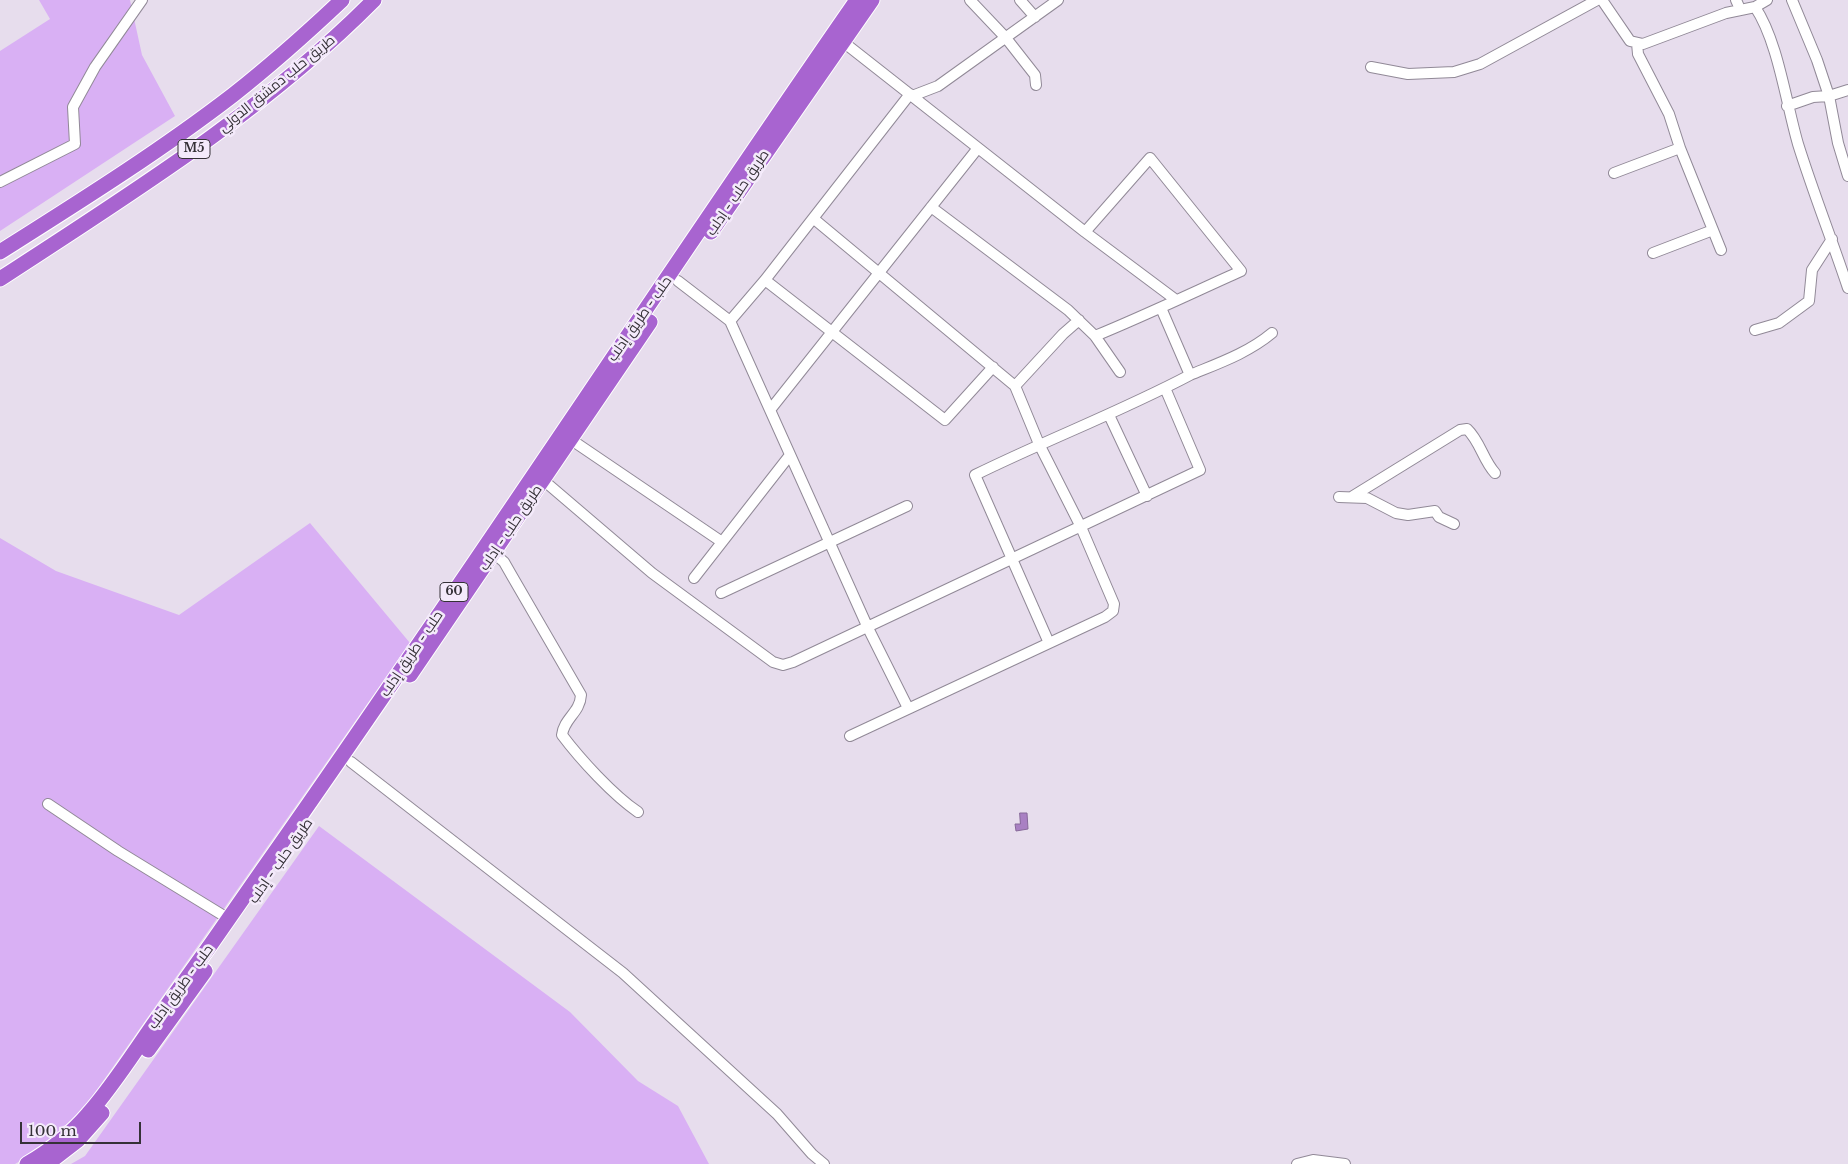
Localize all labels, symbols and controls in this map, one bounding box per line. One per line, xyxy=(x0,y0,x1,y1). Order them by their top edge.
street label: طريق حلب دمشق الدولي xyxy=(215,32,339,136)
road number: M5 xyxy=(178,140,210,158)
street label: طريق حلب - إدلب xyxy=(703,147,773,239)
street label: حلب - طريق إدلب xyxy=(604,273,676,365)
street label: طريق حلب - إدلب xyxy=(476,482,546,574)
road number: 60 xyxy=(440,582,468,602)
street label: حلب - طريق إدلب xyxy=(377,608,447,700)
street label: طريق حلب - إدلب xyxy=(245,815,317,907)
street label: حلب - طريق إدلب xyxy=(145,942,217,1032)
scale bar xyxy=(22,1112,144,1144)
text: 100 m xyxy=(28,1121,77,1140)

